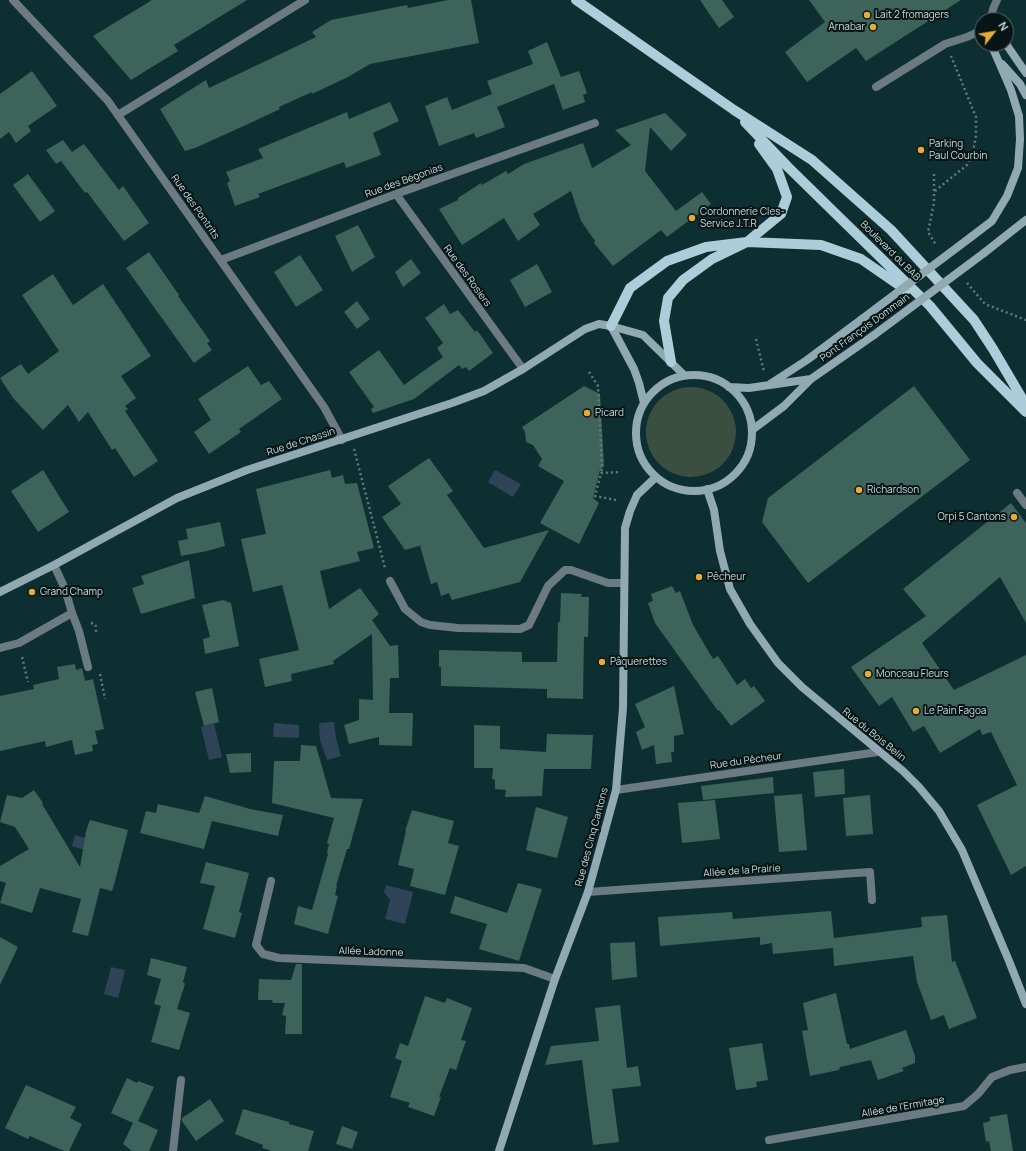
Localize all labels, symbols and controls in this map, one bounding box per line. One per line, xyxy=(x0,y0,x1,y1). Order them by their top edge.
place label: Lait 2 fromagers xyxy=(875,9,949,21)
marker: Lait 2 fromagers xyxy=(862,10,872,20)
north arrow xyxy=(974,12,1014,52)
text: N xyxy=(995,19,1012,33)
place label: Arnabar xyxy=(828,21,865,33)
marker: Arnabar xyxy=(868,22,878,32)
place label: Parking Paul Courbin xyxy=(929,138,987,162)
marker: Parking Paul Courbin xyxy=(916,145,926,155)
street label: Rue des Bégonias xyxy=(363,161,445,201)
street label: Rue des Pontrits xyxy=(168,172,222,242)
place label: Cordonnerie Cles- Service J.T.R xyxy=(700,206,785,230)
marker: Cordonnerie Cles- Service J.T.R xyxy=(687,213,697,223)
street label: Boulevard du BAB xyxy=(857,218,923,284)
street label: Rue des Rosiers xyxy=(441,243,493,309)
street label: Pont François Dommain xyxy=(818,291,912,365)
place label: Picard xyxy=(595,407,624,419)
marker: Picard xyxy=(582,408,592,418)
street label: Rue de Chassin xyxy=(265,425,337,459)
place label: Richardson xyxy=(867,484,919,496)
marker: Richardson xyxy=(854,485,864,495)
place label: Orpi 5 Cantons xyxy=(938,511,1006,523)
marker: Orpi 5 Cantons xyxy=(1009,512,1019,522)
place label: Pêcheur xyxy=(707,571,746,583)
marker: Pêcheur xyxy=(694,572,704,582)
place label: Grand Champ xyxy=(40,586,103,598)
marker: Grand Champ xyxy=(27,587,37,597)
place label: Pâquerettes xyxy=(610,656,667,668)
marker: Pâquerettes xyxy=(597,657,607,667)
place label: Monceau Fleurs xyxy=(876,668,949,680)
marker: Monceau Fleurs xyxy=(863,669,873,679)
place label: Le Pain Fagoa xyxy=(924,705,986,717)
street label: Rue du Bois Belin xyxy=(840,706,908,764)
marker: Le Pain Fagoa xyxy=(911,706,921,716)
street label: Rue du Pêcheur xyxy=(709,750,783,772)
street label: Rue des Cinq Cantons xyxy=(573,786,611,888)
street label: Allée de la Prairie xyxy=(703,862,781,880)
street label: Allée Ladonne xyxy=(338,945,404,959)
street label: Allée de l'Ermitage xyxy=(861,1094,945,1120)

